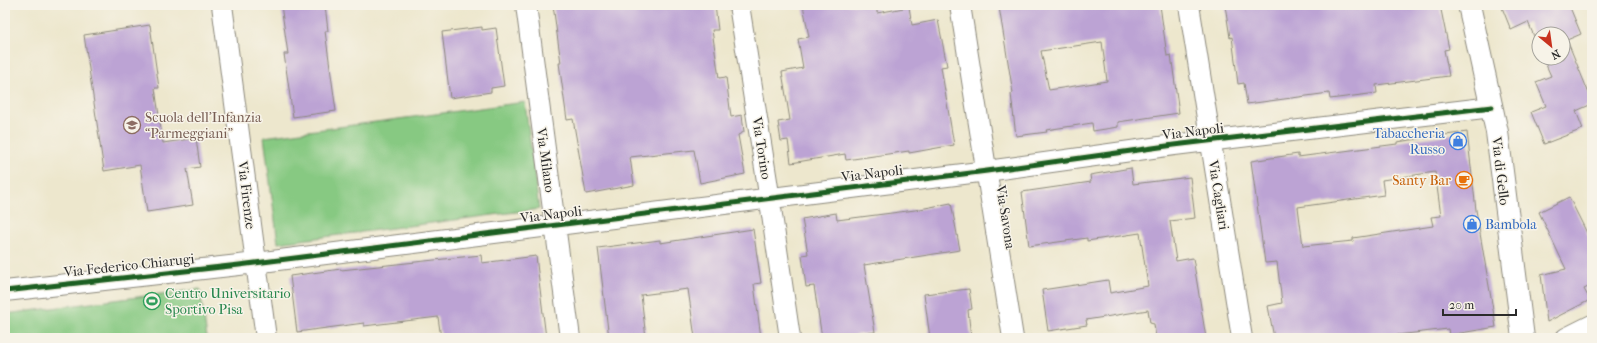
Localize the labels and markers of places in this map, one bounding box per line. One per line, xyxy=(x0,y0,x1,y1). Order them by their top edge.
place label: Scuola dell’Infanzia “Parmeggiani” xyxy=(145,109,262,142)
school or university icon: Scuola dell’Infanzia “Parmeggiani” xyxy=(122,115,142,135)
place label: Tabaccheria Russo xyxy=(1373,125,1446,158)
shop icon: Tabaccheria Russo xyxy=(1448,131,1468,151)
cafe icon: Santy Bar xyxy=(1454,170,1474,190)
place label: Santy Bar xyxy=(1392,172,1451,189)
shop icon: Bambola xyxy=(1462,214,1482,234)
place label: Bambola xyxy=(1485,216,1537,233)
place label: Centro Universitario Sportivo Pisa xyxy=(165,285,291,318)
sports icon: Centro Universitario Sportivo Pisa xyxy=(142,291,162,311)

